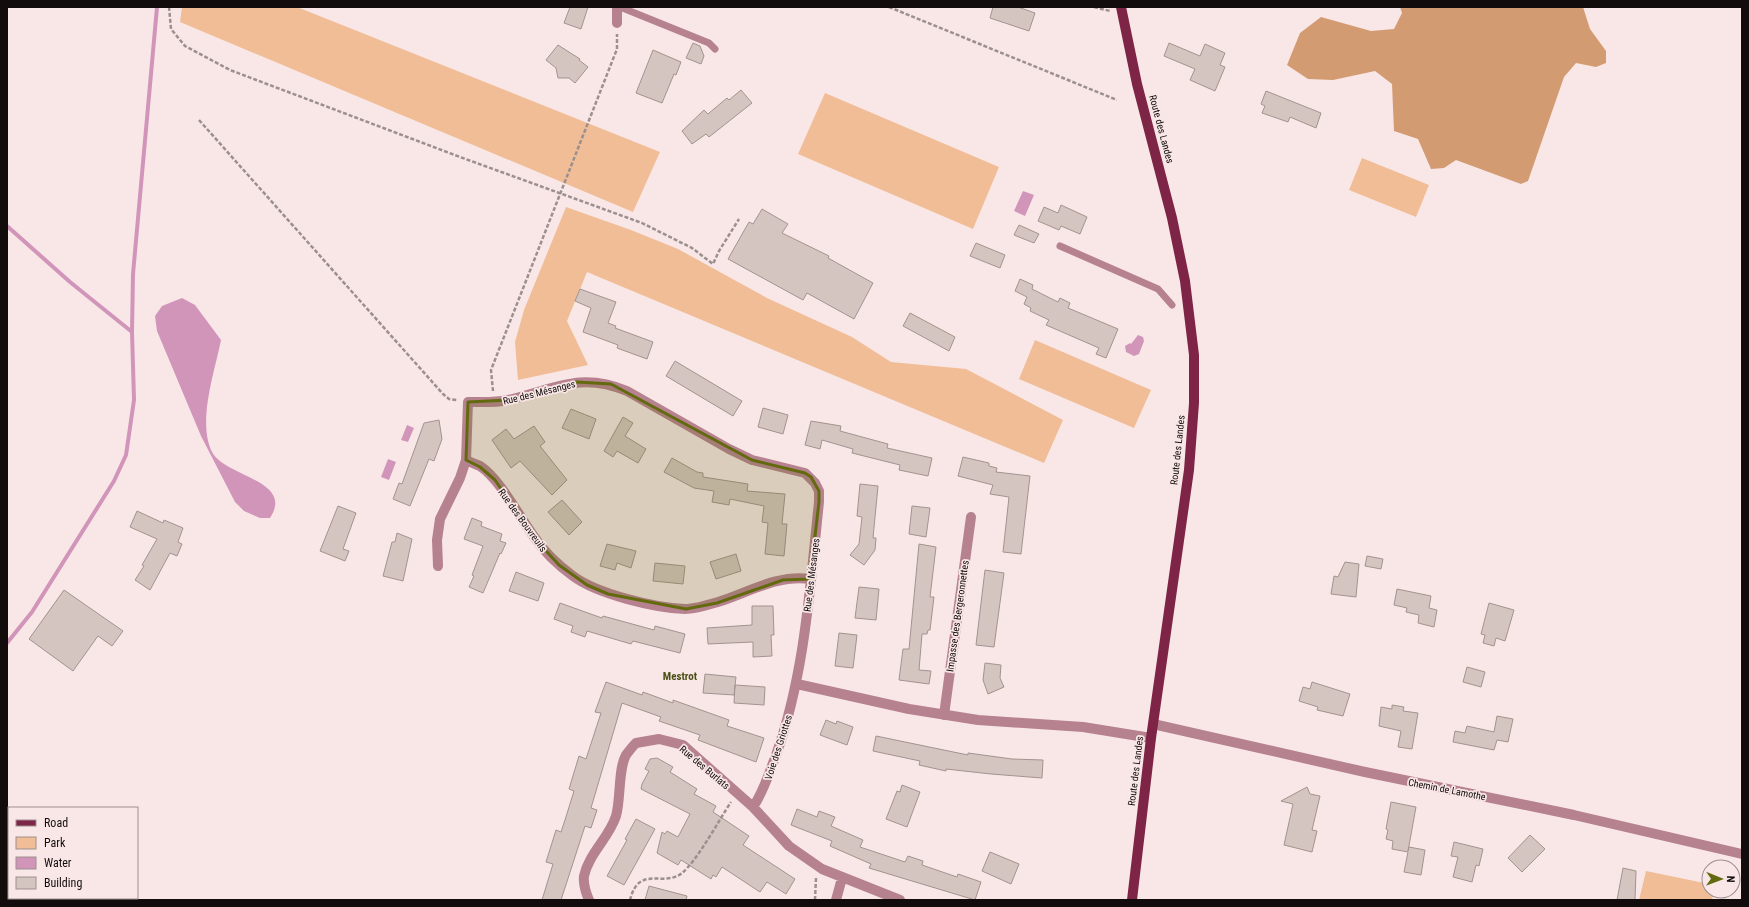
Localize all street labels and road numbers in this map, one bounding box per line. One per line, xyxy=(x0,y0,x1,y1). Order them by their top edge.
street label: Route des Landes xyxy=(1147,94,1176,165)
street label: Rue des Mésanges xyxy=(502,378,577,407)
street label: Route des Landes xyxy=(1168,414,1187,486)
street label: Rue des Bouvreuils xyxy=(496,487,549,554)
street label: Rue des Mésanges xyxy=(802,537,822,613)
street label: Impasse des Bergeronnettes xyxy=(944,559,971,673)
street label: Voie des Griottes xyxy=(763,713,794,781)
street label: Route des Landes xyxy=(1126,735,1145,807)
street label: Rue des Burlats xyxy=(678,743,732,792)
street label: Chemin de Lamothe xyxy=(1407,777,1487,802)

